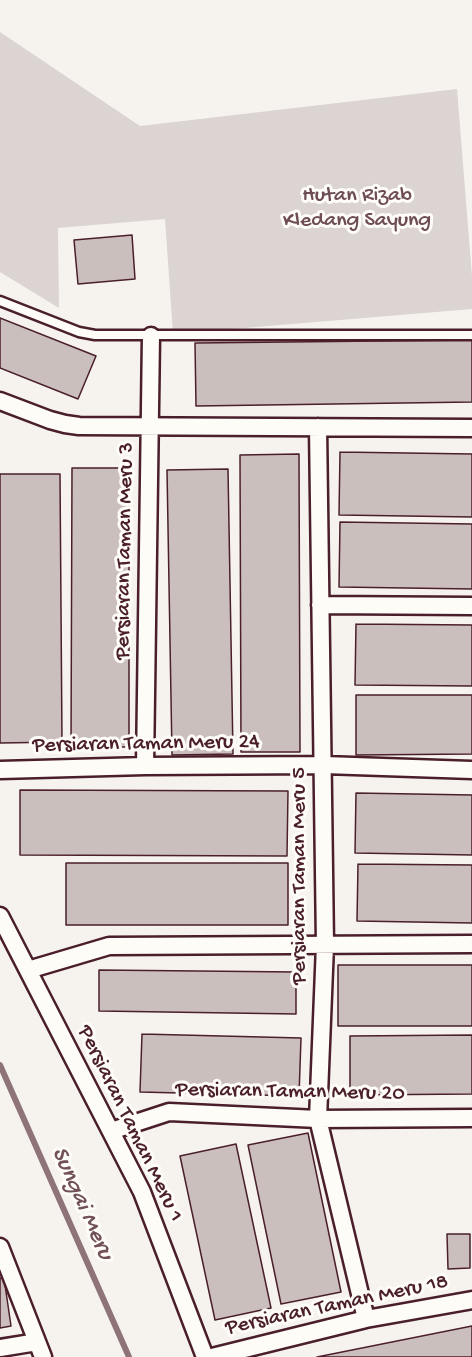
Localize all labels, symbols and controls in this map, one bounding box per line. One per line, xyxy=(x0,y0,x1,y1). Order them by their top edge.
park label: Hutan Rizab Kledang Sayung xyxy=(283,184,431,236)
street label: Persiaran Taman Meru 3 xyxy=(111,442,141,660)
street label: Persiaran Taman Meru 24 xyxy=(32,730,260,760)
street label: Persiaran Taman Meru 5 xyxy=(288,767,314,985)
street label: Persiaran Taman Meru 1 xyxy=(70,1022,188,1226)
street label: Persiaran Taman Meru 20 xyxy=(175,1078,405,1108)
water label: Sungai Meru xyxy=(43,1143,119,1265)
street label: Persiaran Taman Meru 18 xyxy=(223,1269,451,1343)

